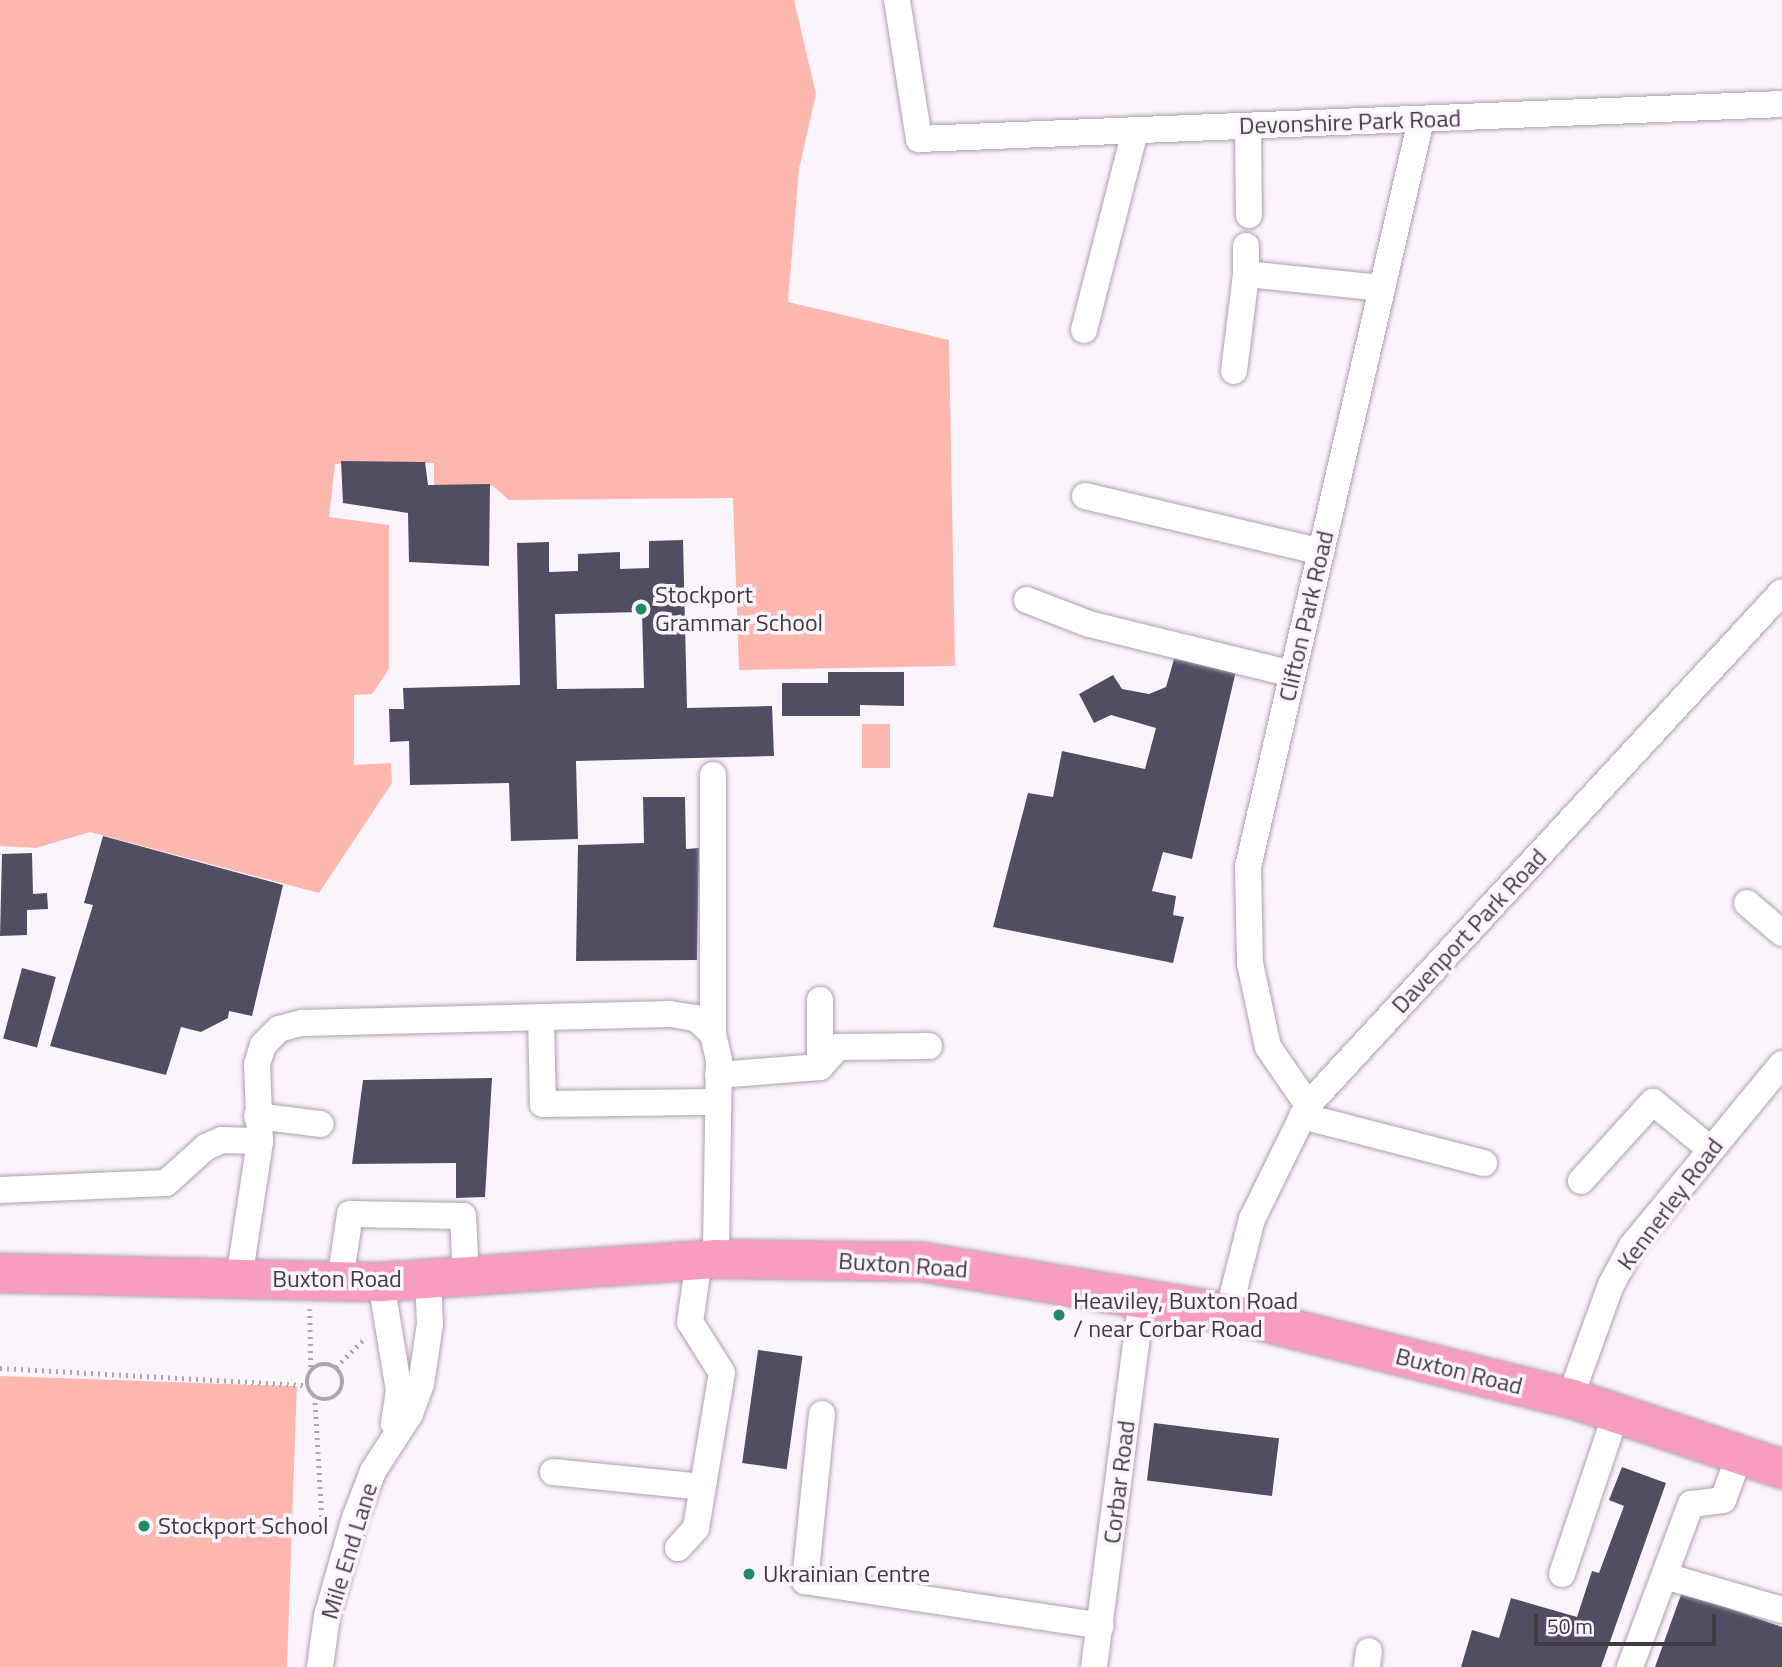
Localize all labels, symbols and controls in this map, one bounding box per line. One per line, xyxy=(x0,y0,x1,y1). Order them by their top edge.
street label: Devonshire Park Road xyxy=(1238,104,1462,140)
street label: Clifton Park Road xyxy=(1272,528,1340,704)
place label: Stockport Grammar School xyxy=(655,581,823,637)
marker: Stockport Grammar School xyxy=(633,601,649,617)
street label: Davenport Park Road xyxy=(1385,843,1553,1019)
street label: Kennerley Road xyxy=(1611,1132,1729,1276)
street label: Buxton Road xyxy=(837,1246,969,1284)
street label: Buxton Road xyxy=(272,1265,402,1293)
place label: Heaviley, Buxton Road / near Corbar Road xyxy=(1073,1287,1298,1343)
marker: Heaviley, Buxton Road / near Corbar Road xyxy=(1051,1307,1067,1323)
street label: Buxton Road xyxy=(1393,1341,1525,1401)
street label: Corbar Road xyxy=(1097,1419,1141,1545)
street label: Mile End Lane xyxy=(315,1479,383,1623)
place label: Stockport School xyxy=(158,1512,328,1540)
marker: Stockport School xyxy=(136,1518,152,1534)
place label: Ukrainian Centre xyxy=(763,1560,930,1588)
marker: Ukrainian Centre xyxy=(741,1566,757,1582)
scale bar xyxy=(1537,1600,1719,1644)
text: 50 m xyxy=(1547,1610,1593,1642)

